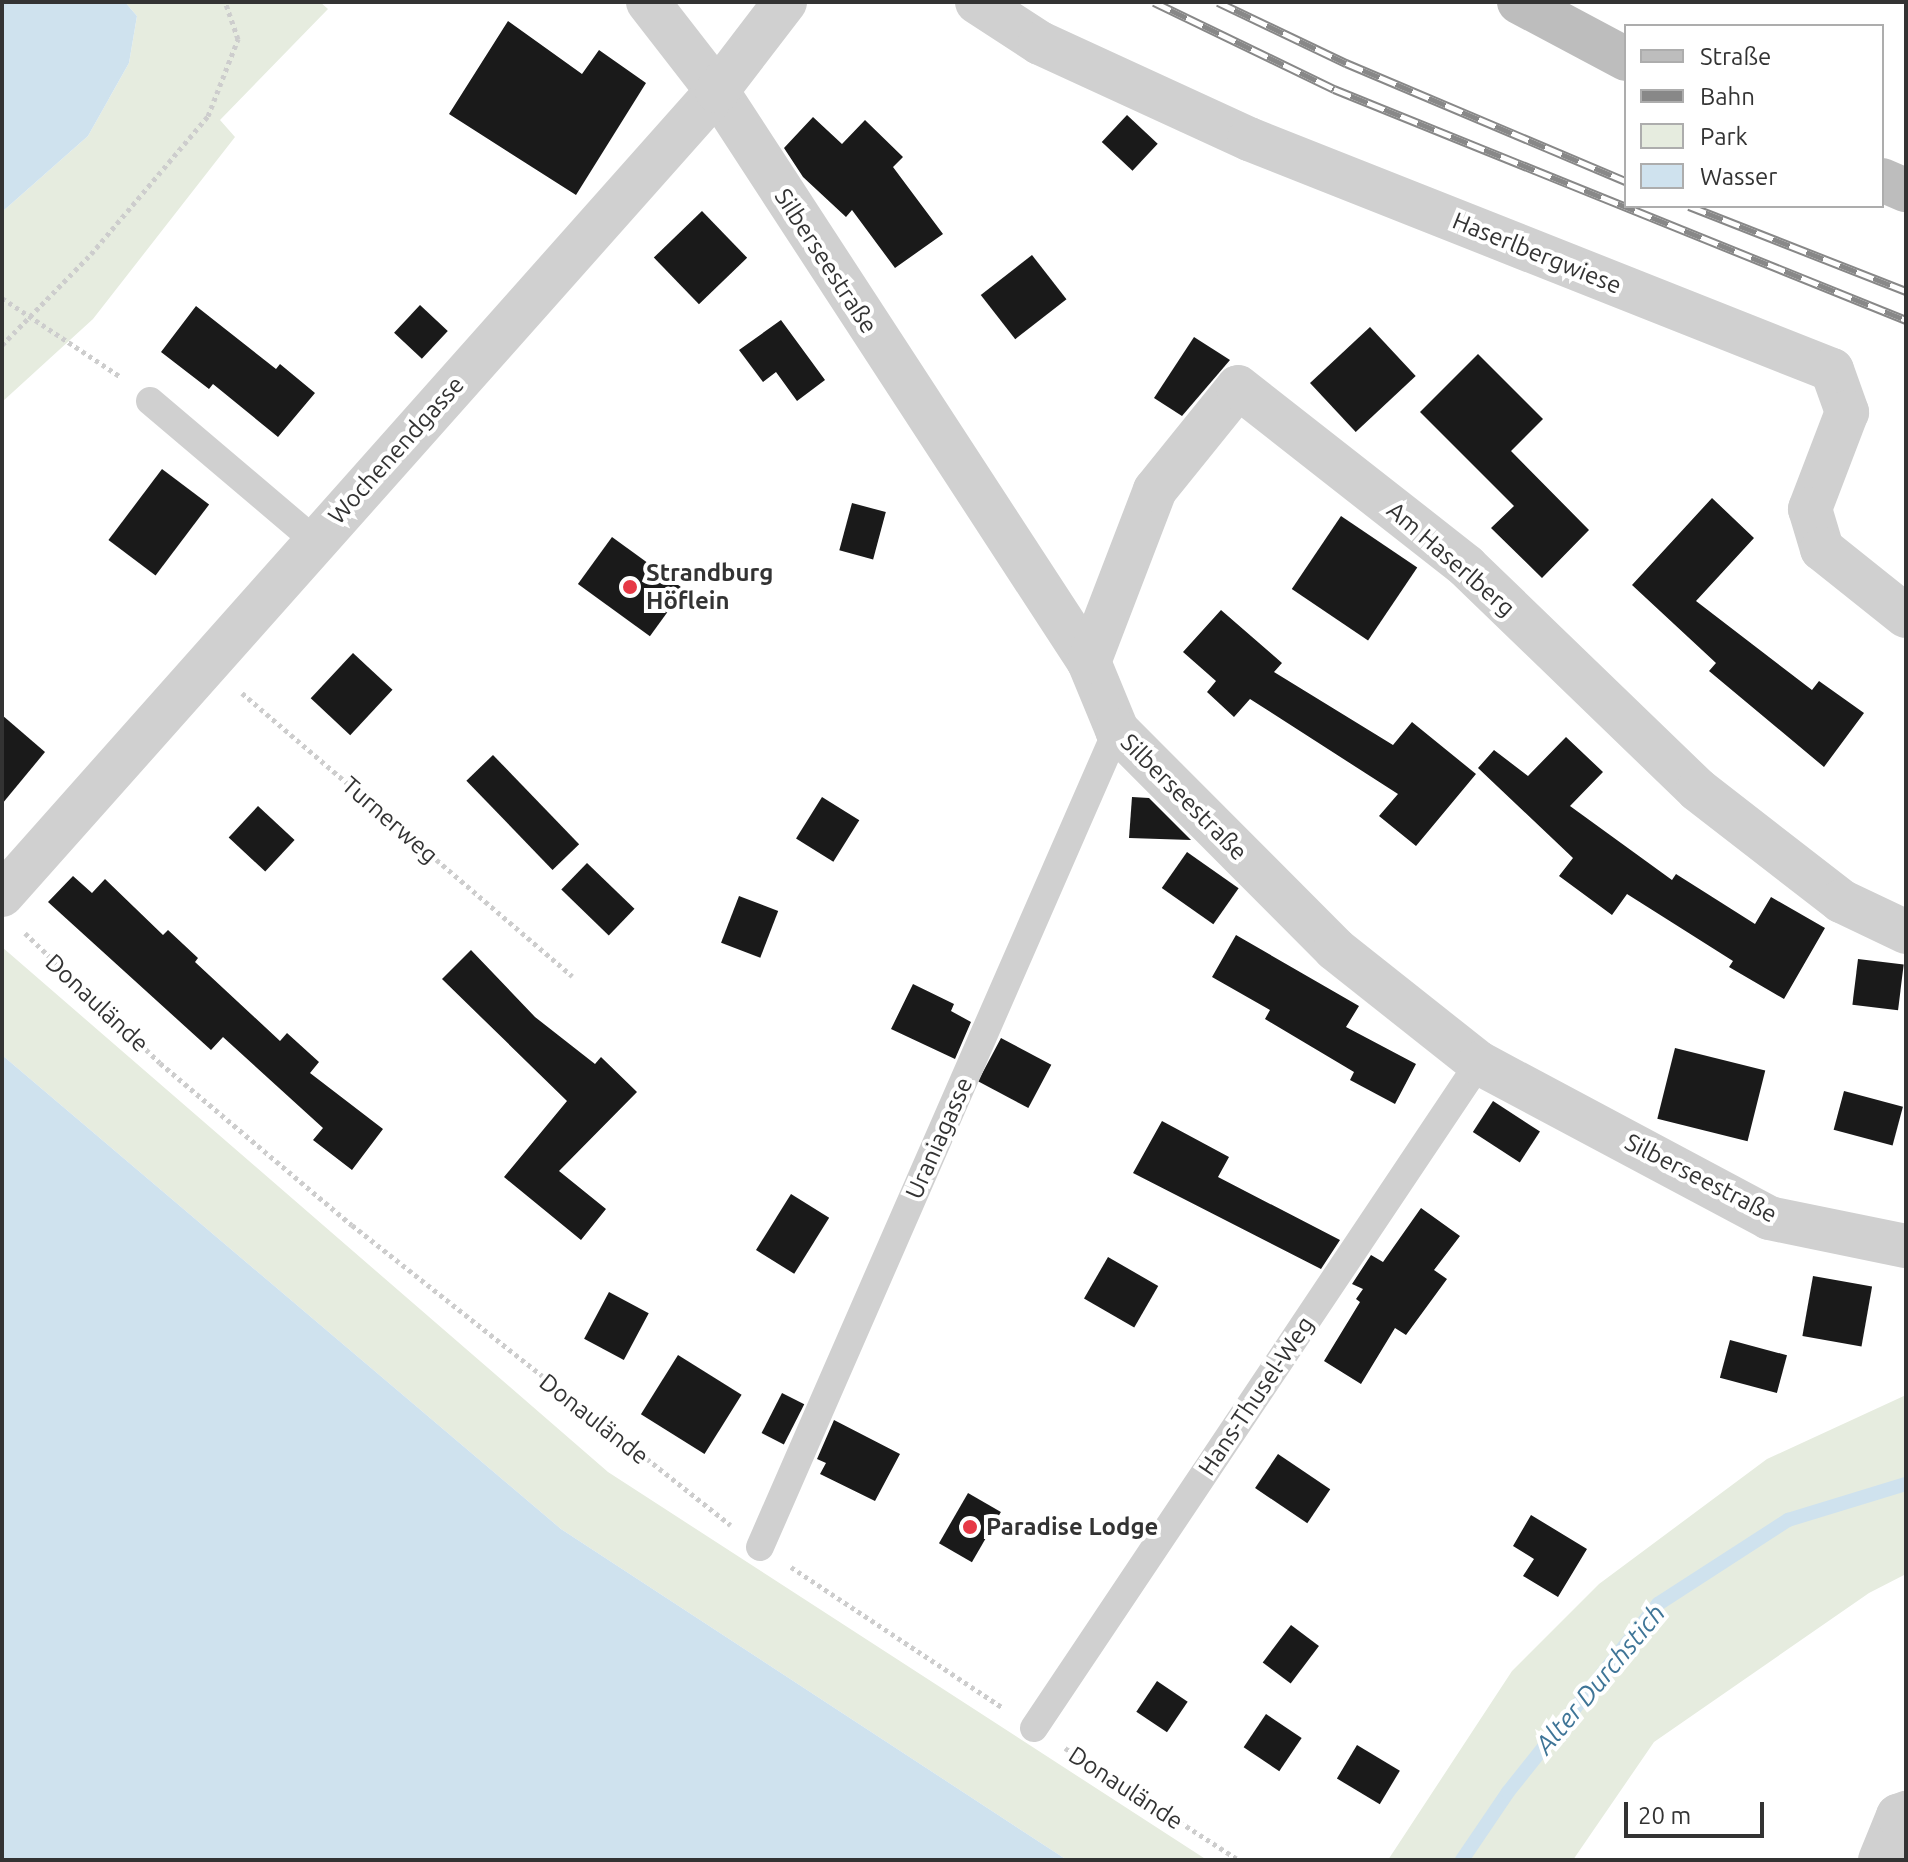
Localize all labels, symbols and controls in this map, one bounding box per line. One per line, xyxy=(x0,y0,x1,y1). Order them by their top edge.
legend xyxy=(1624,24,1884,208)
text: Straße xyxy=(1700,43,1771,70)
text: Bahn xyxy=(1700,83,1755,110)
text: Park xyxy=(1700,123,1748,150)
text: Wasser xyxy=(1700,163,1777,190)
street label: Silberseestraße xyxy=(768,183,884,339)
street label: Haserlbergwiese xyxy=(1448,206,1626,300)
street label: Wochenendgasse xyxy=(322,370,470,530)
street label: Am Haserlberg xyxy=(1381,496,1521,622)
place label: Strandburg Höflein xyxy=(646,559,773,615)
marker: Strandburg Höflein xyxy=(621,578,639,596)
street label: Silberseestraße xyxy=(1115,728,1253,866)
street label: Turnerweg xyxy=(336,771,444,869)
street label: Donaulände xyxy=(39,948,155,1058)
street label: Uraniagasse xyxy=(899,1073,979,1203)
street label: Silberseestraße xyxy=(1620,1127,1782,1229)
street label: Hans-Thusel-Weg xyxy=(1192,1311,1320,1481)
street label: Donaulände xyxy=(534,1368,654,1470)
place label: Paradise Lodge xyxy=(986,1513,1158,1541)
marker: Paradise Lodge xyxy=(961,1518,979,1536)
water label: Alter Durchstich xyxy=(1528,1598,1672,1760)
street label: Donaulände xyxy=(1063,1740,1189,1836)
scale bar xyxy=(1628,1786,1768,1836)
text: 20 m xyxy=(1638,1802,1691,1829)

